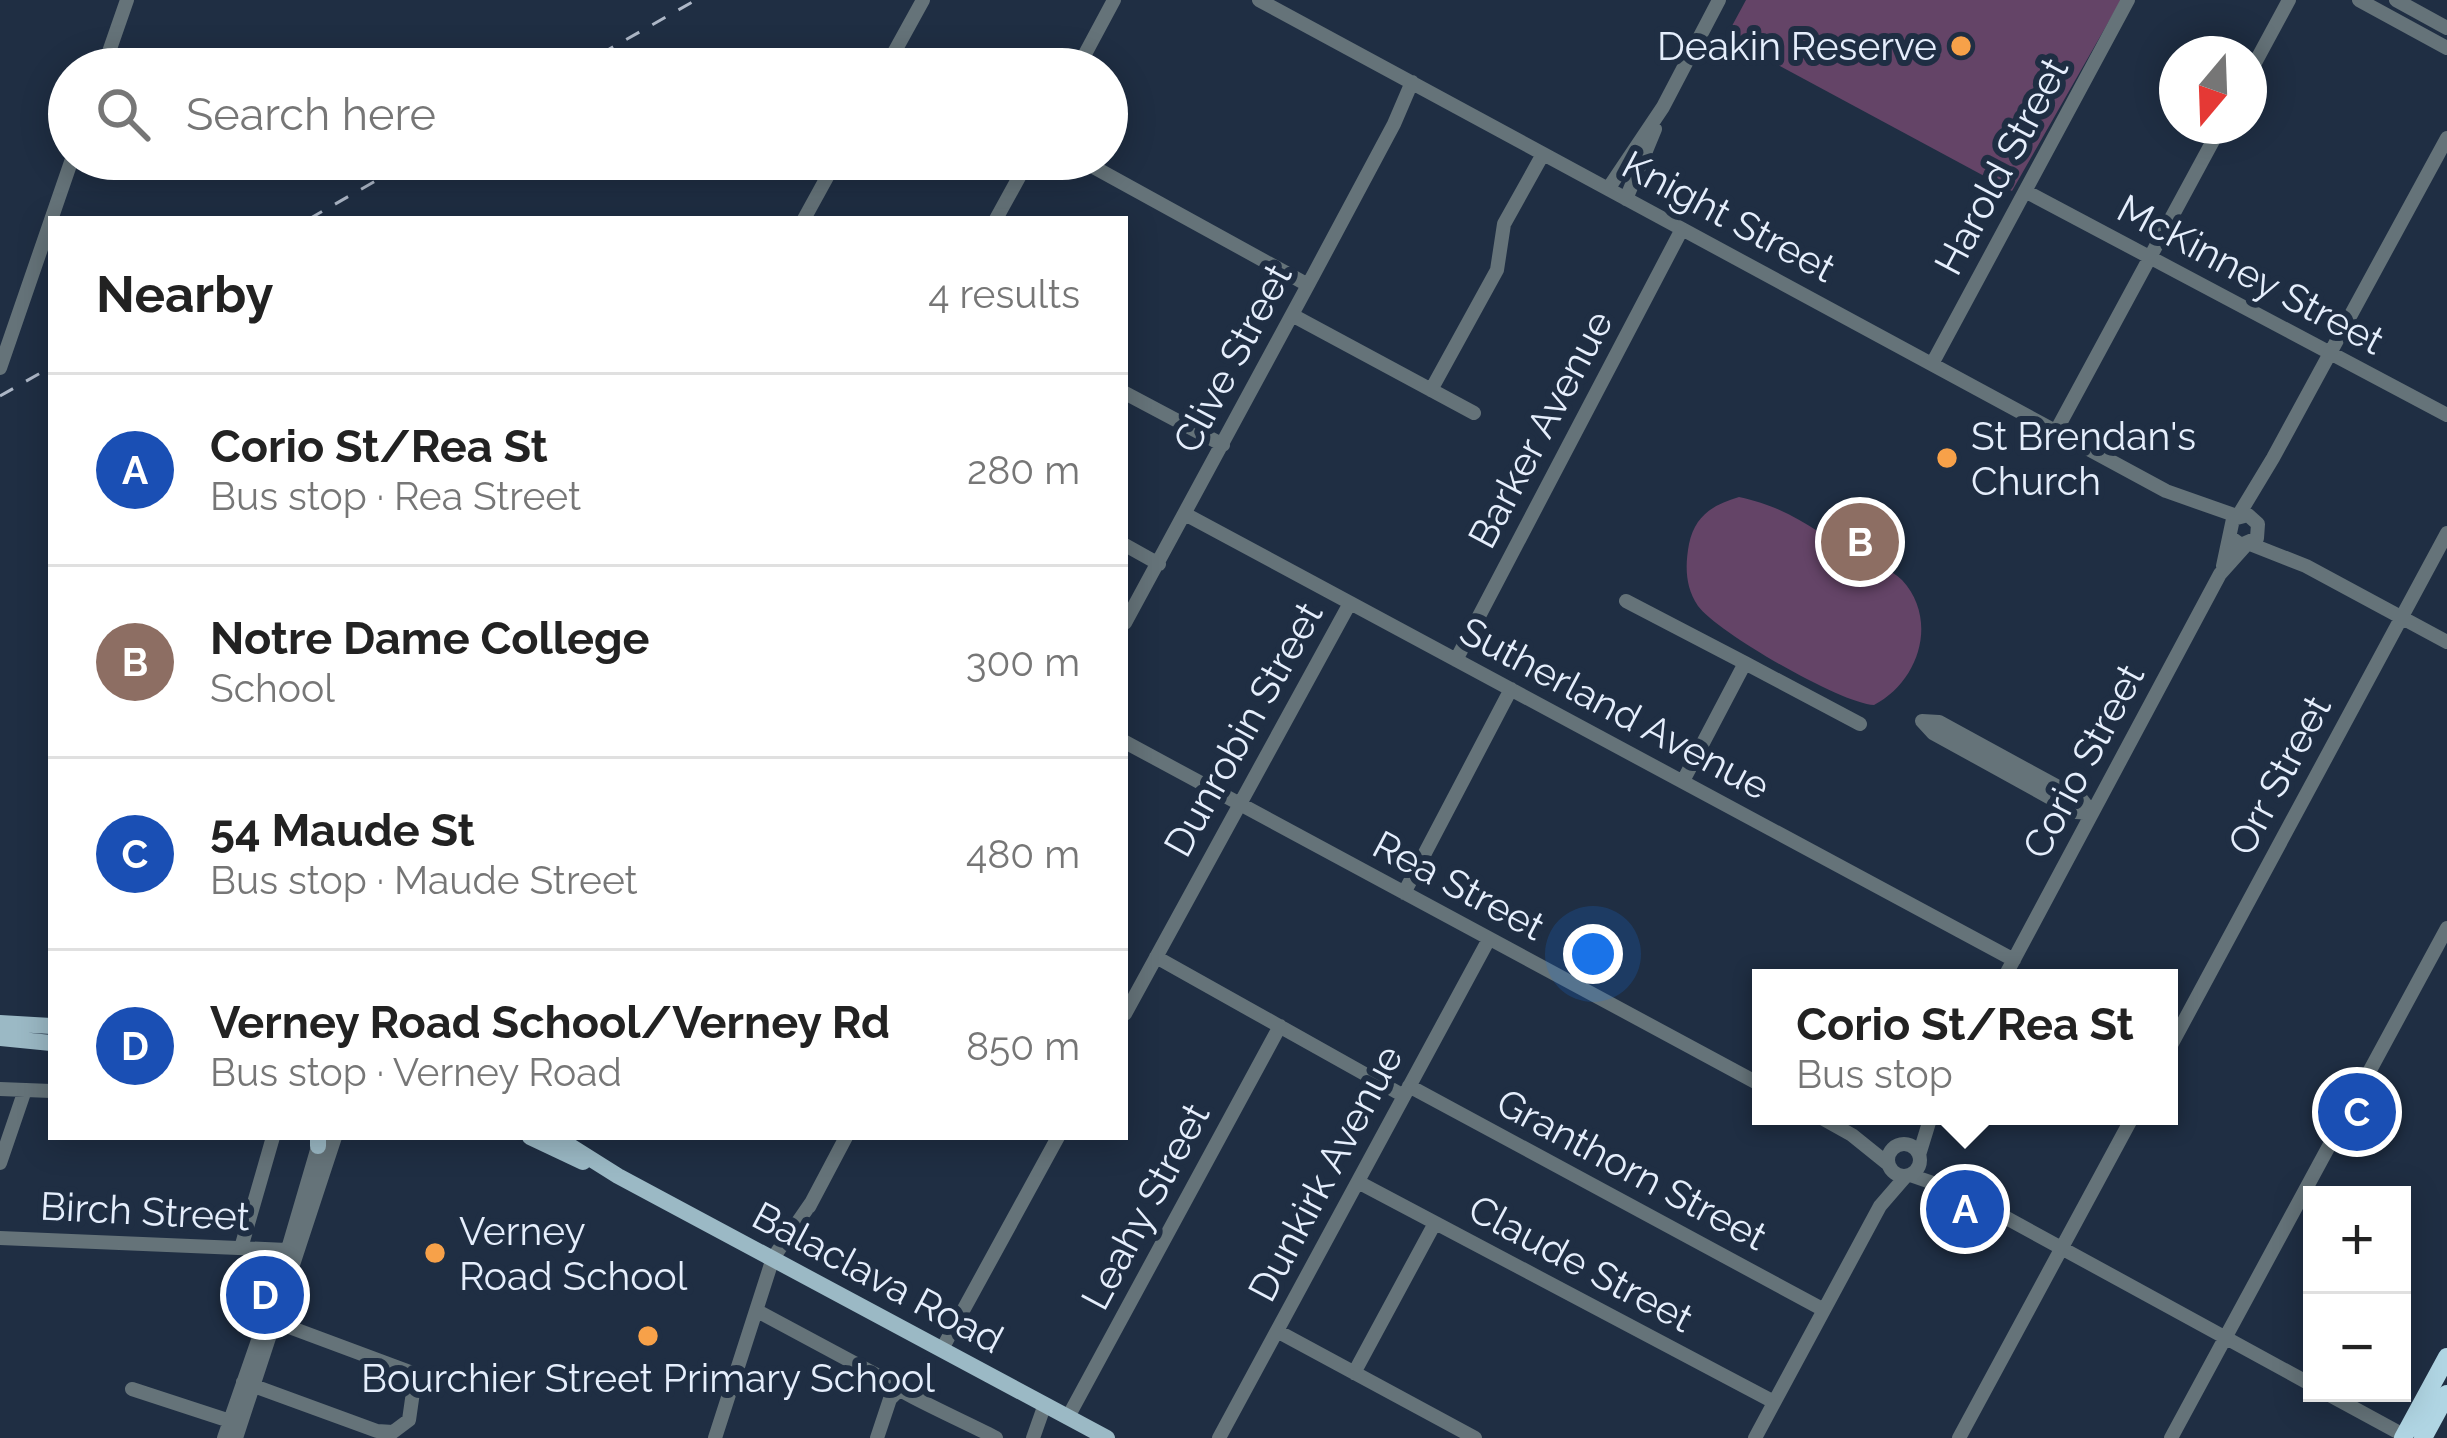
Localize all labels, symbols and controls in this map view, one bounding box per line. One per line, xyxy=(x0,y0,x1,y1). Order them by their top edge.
place label: Deakin Reserve xyxy=(1657,23,1937,69)
marker: Deakin Reserve xyxy=(1948,33,1974,59)
north arrow xyxy=(2159,36,2267,144)
search box xyxy=(48,48,1128,180)
street label: Harold Street xyxy=(1925,50,2077,282)
icon: search xyxy=(90,81,156,147)
text: Search here xyxy=(186,88,436,141)
street label: Knight Street xyxy=(1615,141,1843,291)
street label: McKinney Street xyxy=(2110,184,2392,364)
street label: Clive Street xyxy=(1163,256,1301,460)
text: Nearby xyxy=(96,264,273,324)
text: 4 results xyxy=(928,271,1080,317)
street label: Barker Avenue xyxy=(1458,303,1622,555)
place label: St Brendan's Church xyxy=(1971,413,2196,504)
text: Corio St/Rea St xyxy=(210,420,548,473)
marker: St Brendan's Church xyxy=(1934,445,1960,471)
text: A xyxy=(122,447,148,493)
text: 280 m xyxy=(967,447,1080,493)
text: Bus stop · Rea Street xyxy=(210,473,581,519)
pin: B xyxy=(1821,497,1899,587)
street label: Dunrobin Street xyxy=(1154,594,1332,864)
street label: Sutherland Avenue xyxy=(1452,607,1778,809)
text: Notre Dame College xyxy=(210,612,649,665)
text: B xyxy=(122,639,148,685)
text: 300 m xyxy=(966,639,1080,685)
street label: Corio Street xyxy=(2013,656,2153,866)
text: School xyxy=(210,665,335,711)
street label: Orr Street xyxy=(2218,688,2340,862)
text: 54 Maude St xyxy=(210,804,475,857)
street label: Rea Street xyxy=(1366,821,1552,949)
text: C xyxy=(122,831,148,877)
text: 480 m xyxy=(966,831,1080,877)
text: Bus stop · Maude Street xyxy=(210,857,638,903)
your location xyxy=(1563,924,1623,984)
popup xyxy=(1752,969,2178,1125)
text: Verney Road School/Verney Rd xyxy=(210,996,890,1049)
text: Corio St/Rea St xyxy=(1796,998,2134,1051)
text: D xyxy=(121,1023,149,1069)
text: 850 m xyxy=(966,1023,1080,1069)
street label: Dunkirk Avenue xyxy=(1238,1037,1412,1309)
text: Bus stop · Verney Road xyxy=(210,1049,622,1095)
text: Bus stop xyxy=(1796,1051,1953,1097)
pin: C xyxy=(2318,1067,2396,1157)
street label: Granthorn Street xyxy=(1489,1079,1775,1259)
street label: Leahy Street xyxy=(1071,1095,1219,1317)
pin: A xyxy=(1926,1164,2004,1254)
street label: Birch Street xyxy=(39,1183,251,1239)
street label: Claude Street xyxy=(1461,1185,1701,1341)
map controls xyxy=(2303,1186,2411,1402)
button: + xyxy=(2303,1186,2411,1294)
street label: Balaclava Road xyxy=(745,1192,1011,1362)
place label: Verney Road School xyxy=(459,1208,688,1299)
marker: Verney Road School xyxy=(422,1240,448,1266)
pin: D xyxy=(226,1250,304,1340)
button: − xyxy=(2303,1294,2411,1402)
marker: Bourchier Street Primary School xyxy=(635,1323,661,1349)
place label: Bourchier Street Primary School xyxy=(361,1355,935,1401)

